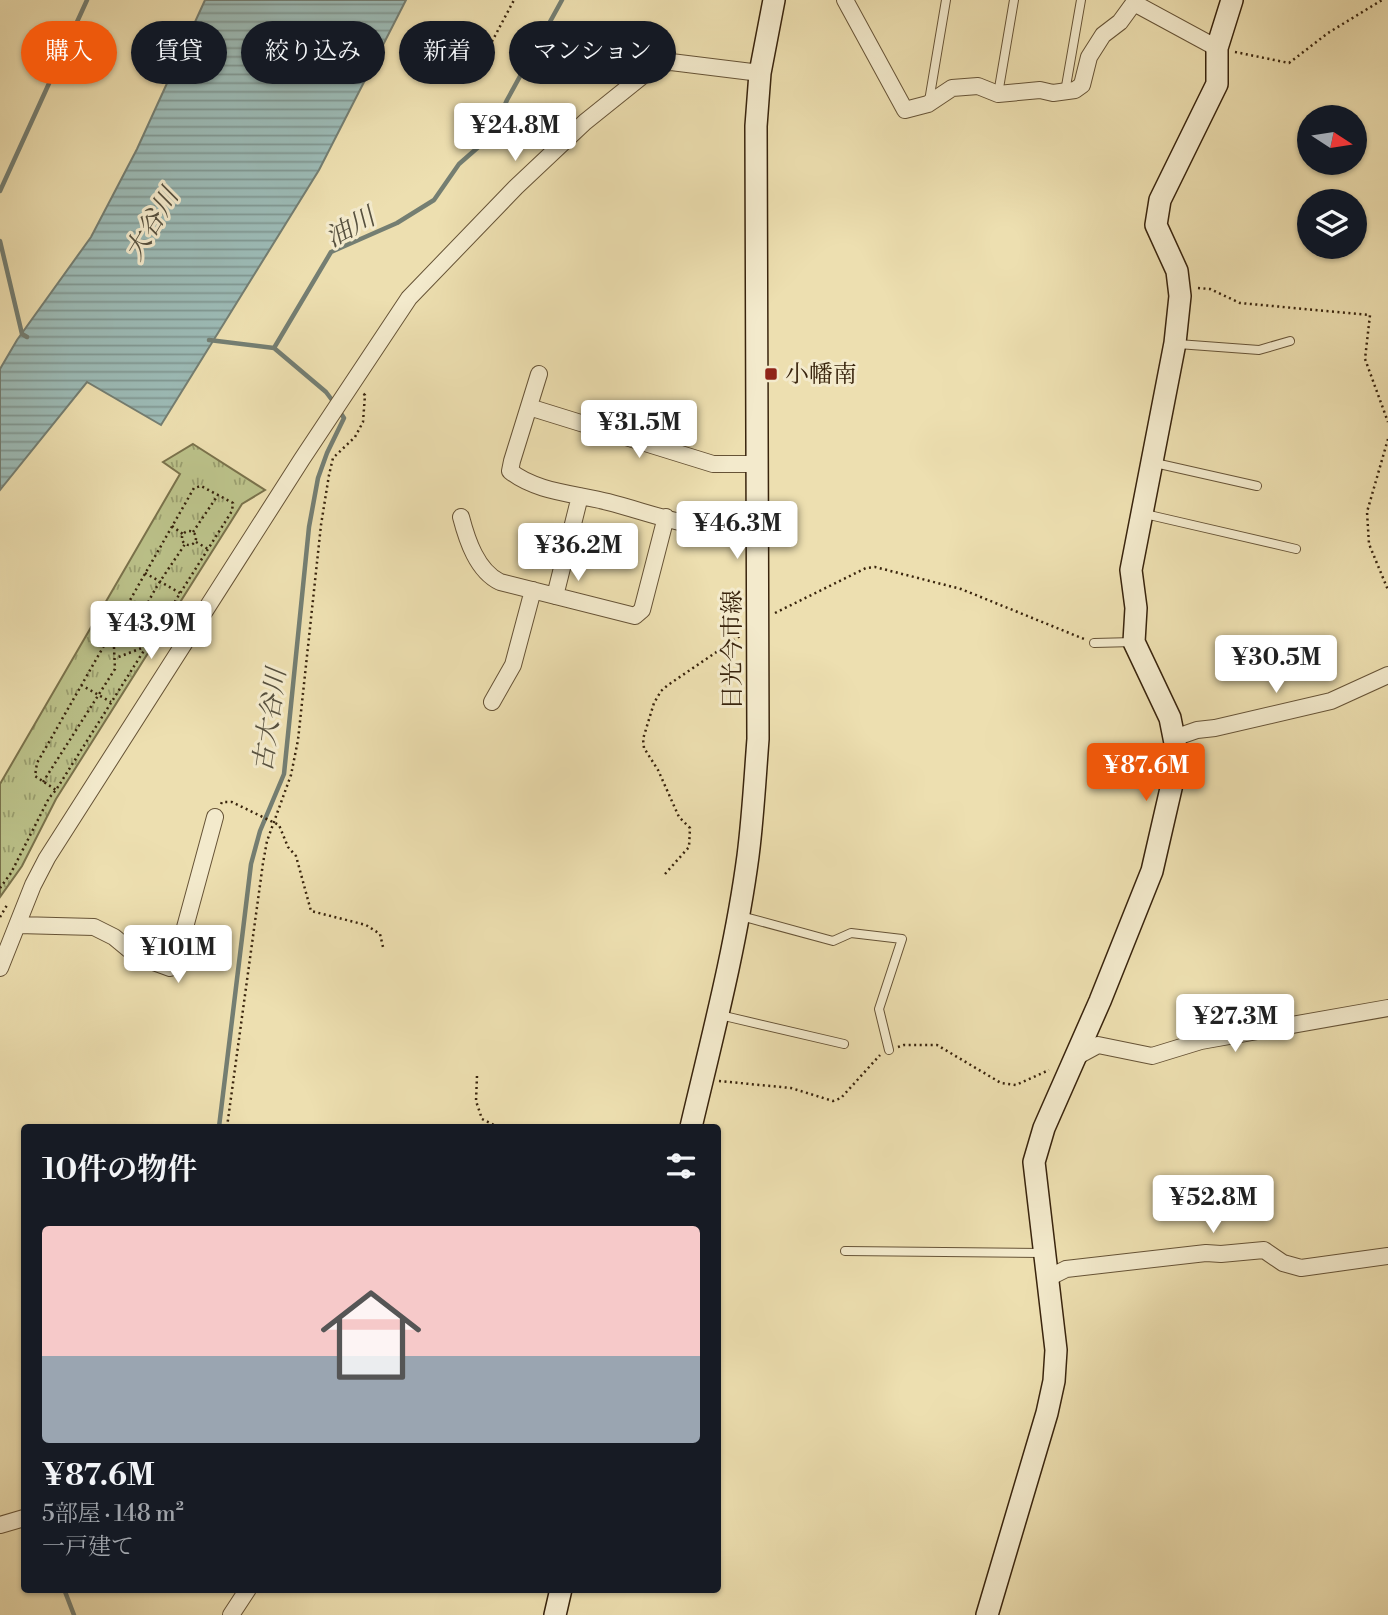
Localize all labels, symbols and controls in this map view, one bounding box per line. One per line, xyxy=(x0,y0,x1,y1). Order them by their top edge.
chip: 購入 xyxy=(21,21,117,84)
chip: 賃貸 xyxy=(131,21,227,84)
chip: 絞り込み xyxy=(241,21,385,84)
chip: 新着 xyxy=(399,21,495,84)
chip: マンション xyxy=(509,21,676,84)
pin: ¥24.8M xyxy=(458,104,572,163)
north arrow xyxy=(1297,105,1367,175)
map controls xyxy=(1297,105,1367,259)
text: ¥24.8M xyxy=(470,112,560,140)
water label: 大谷川 xyxy=(118,180,187,266)
button: layers xyxy=(1297,189,1367,259)
water label: 油川 xyxy=(320,200,384,254)
place label: 小幡南 xyxy=(785,360,857,390)
marker: 小幡南 xyxy=(763,366,779,382)
pin: ¥31.5M xyxy=(582,400,696,460)
text: ¥31.5M xyxy=(597,409,681,437)
pin: ¥46.3M xyxy=(680,502,794,561)
text: ¥46.3M xyxy=(693,510,782,538)
pin: ¥36.2M xyxy=(521,524,635,583)
text: ¥36.2M xyxy=(534,532,622,560)
street label: 日光今市線 xyxy=(718,590,748,710)
pin: ¥43.9M xyxy=(94,602,208,661)
text: ¥43.9M xyxy=(107,610,196,638)
pin: ¥30.5M xyxy=(1219,636,1333,695)
text: ¥30.5M xyxy=(1231,644,1321,672)
water label: 古大谷川 xyxy=(247,663,293,774)
pin: ¥87.6M xyxy=(1089,744,1203,803)
text: ¥87.6M xyxy=(1103,752,1189,780)
pin: ¥101M xyxy=(129,926,227,985)
text: ¥101M xyxy=(140,934,216,962)
pin: ¥27.3M xyxy=(1178,995,1292,1054)
text: ¥27.3M xyxy=(1192,1003,1278,1031)
icon: filters xyxy=(662,1147,700,1185)
text: 10件の物件 xyxy=(42,1151,197,1189)
pin: ¥52.8M xyxy=(1156,1176,1270,1235)
text: ¥52.8M xyxy=(1169,1184,1257,1212)
icon: home xyxy=(308,1272,434,1398)
text: ¥87.6M xyxy=(42,1457,155,1495)
text: 5部屋 · 148 m² xyxy=(42,1500,184,1528)
text: 一戸建て xyxy=(42,1533,134,1561)

